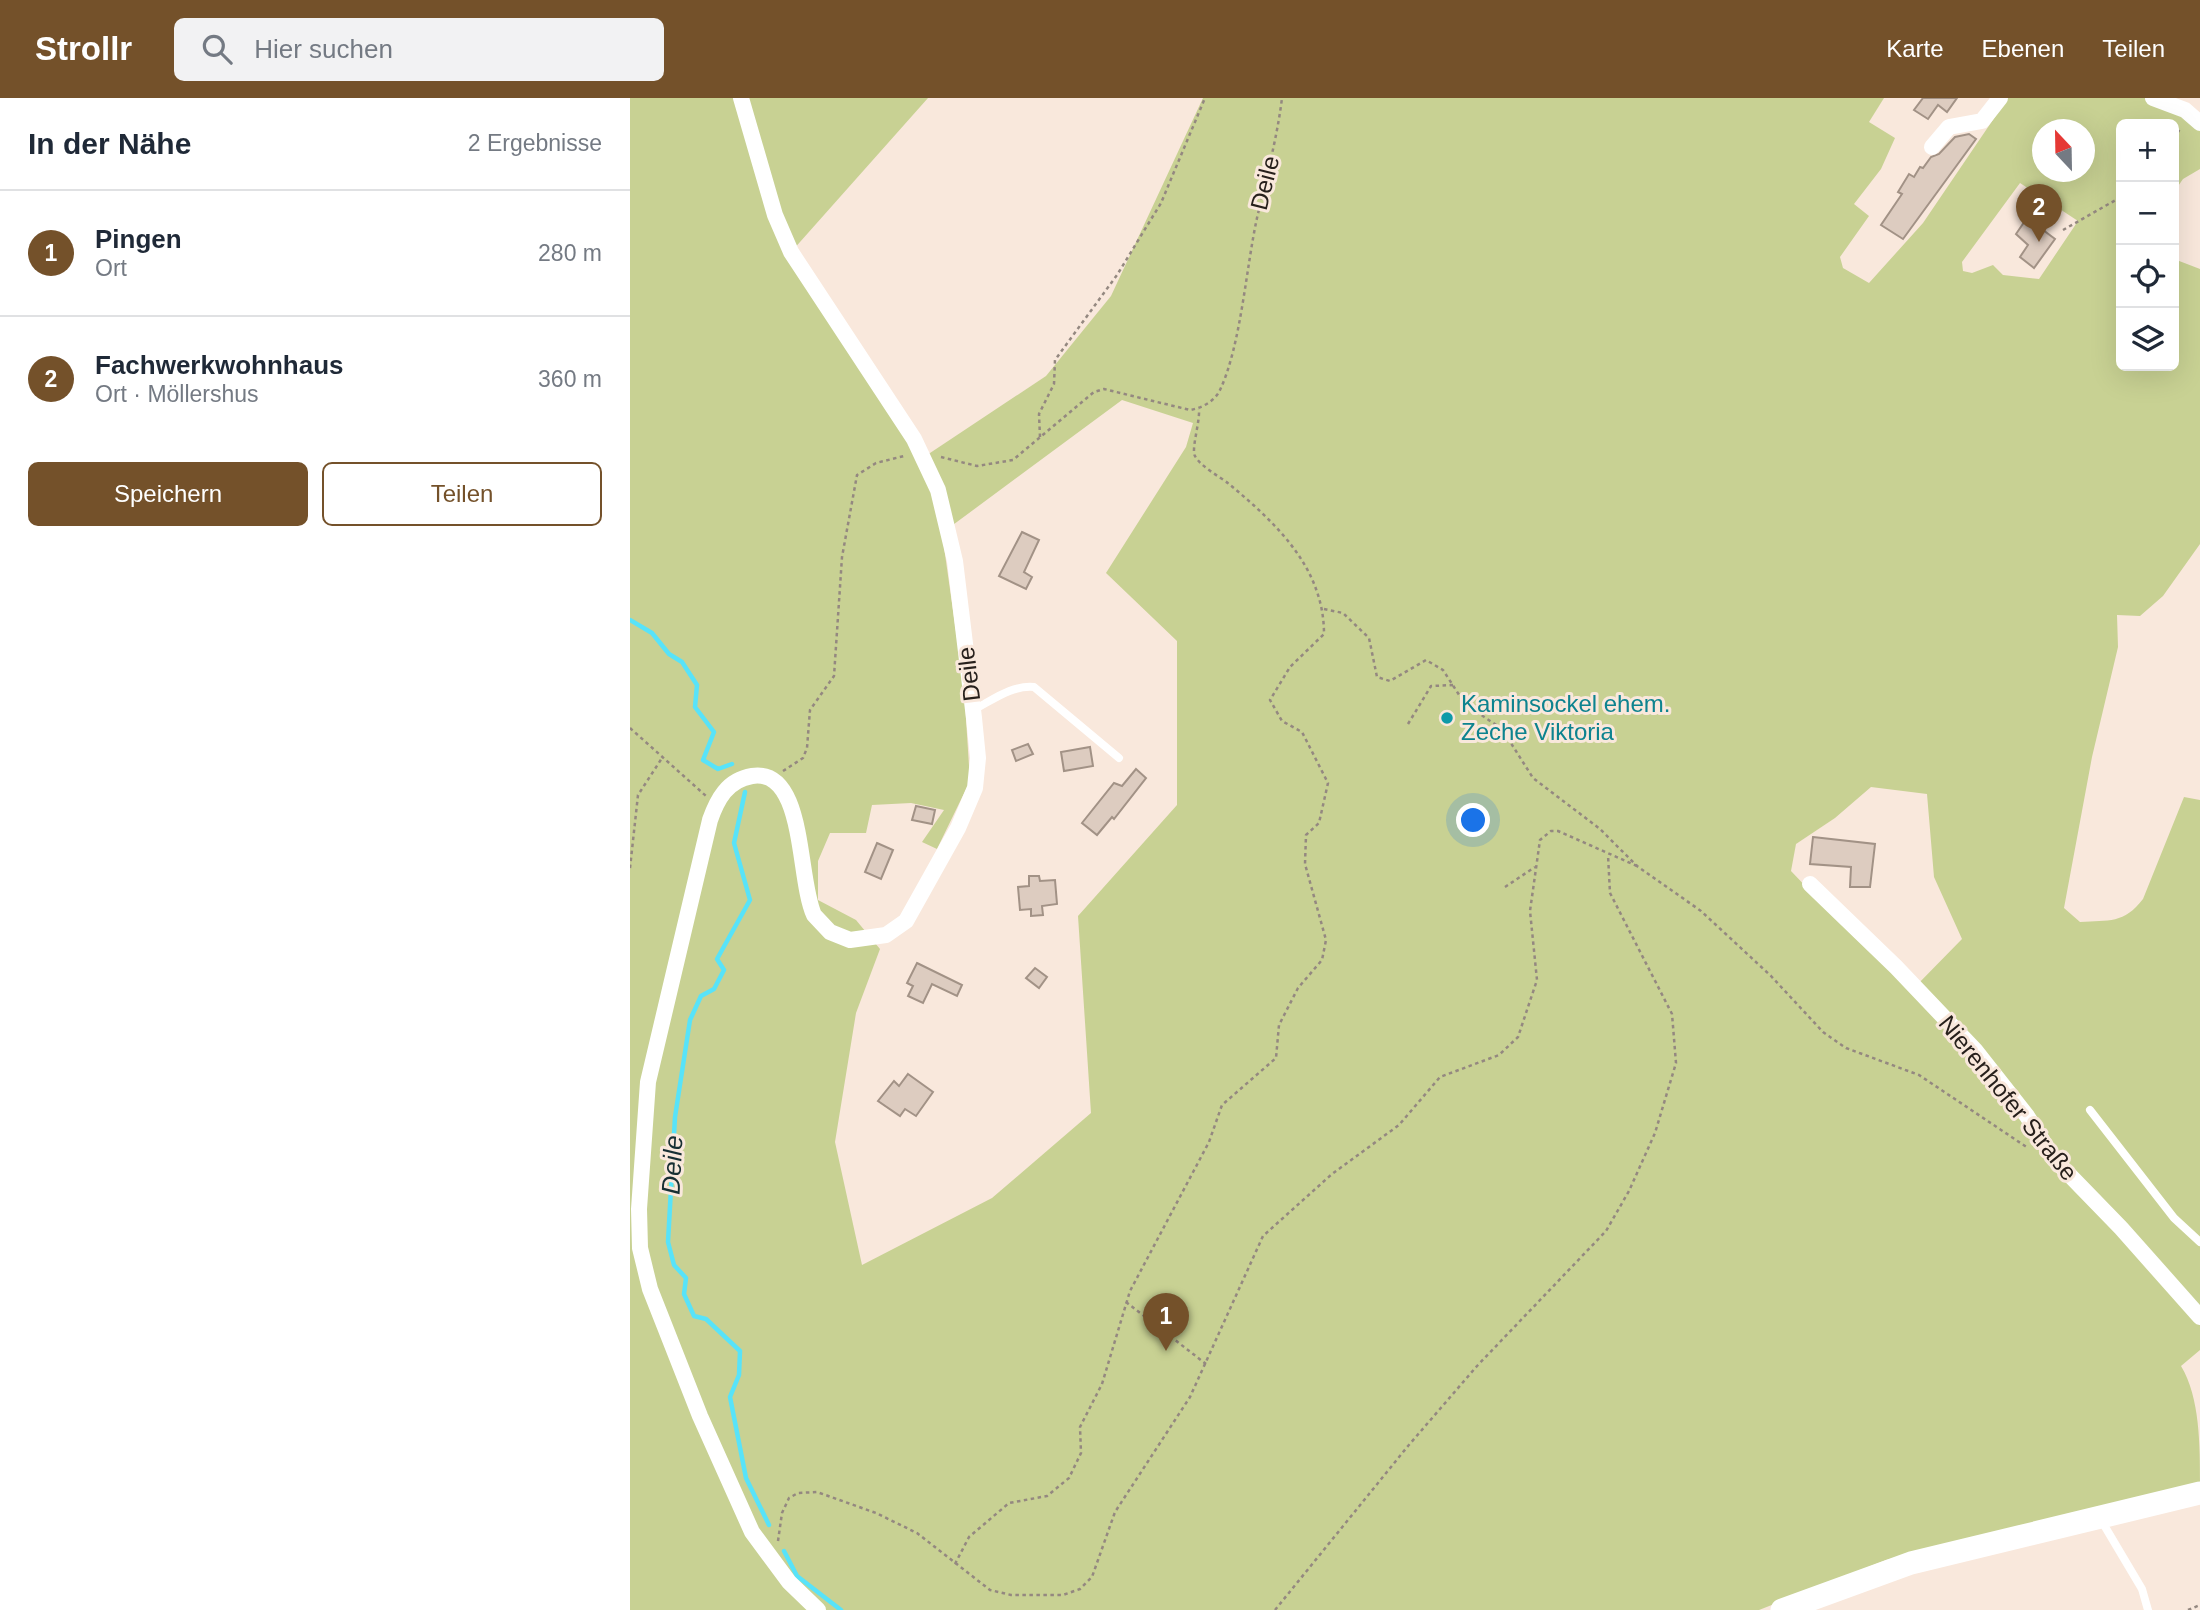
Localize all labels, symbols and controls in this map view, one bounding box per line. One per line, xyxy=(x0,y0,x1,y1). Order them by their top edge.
search box xyxy=(174,18,664,81)
text: Strollr xyxy=(35,30,132,67)
icon: search xyxy=(198,30,236,68)
text: Hier suchen xyxy=(254,34,393,64)
text: Karte xyxy=(1886,35,1944,62)
text: Ebenen xyxy=(1982,35,2064,62)
text: Teilen xyxy=(2102,35,2165,62)
north arrow xyxy=(2032,119,2095,182)
map controls xyxy=(2116,119,2179,371)
button: + xyxy=(2116,119,2179,182)
text: In der Nähe xyxy=(28,127,191,160)
text: 2 Ergebnisse xyxy=(468,130,602,156)
street label: Deile xyxy=(1245,153,1284,213)
button: − xyxy=(2116,182,2179,245)
pin: 2 xyxy=(2016,184,2062,242)
text: Pingen xyxy=(95,224,182,254)
text: 1 xyxy=(45,240,57,266)
text: 280 m xyxy=(538,240,602,266)
button: locate xyxy=(2116,245,2179,308)
text: Ort xyxy=(95,255,127,281)
button: layers xyxy=(2116,308,2179,371)
text: Fachwerkwohnhaus xyxy=(95,350,344,380)
text: 2 xyxy=(45,366,57,392)
text: 360 m xyxy=(538,366,602,392)
text: Ort · Möllershus xyxy=(95,381,259,407)
button: Speichern xyxy=(28,462,308,526)
button: Teilen xyxy=(322,462,602,526)
street label: Deile xyxy=(952,645,985,703)
place label: Kaminsockel ehem. Zeche Viktoria xyxy=(1461,690,1670,745)
marker: Kaminsockel ehem. Zeche Viktoria xyxy=(1439,710,1455,726)
your location xyxy=(1456,803,1490,837)
street label: Nierenhofer Straße xyxy=(1934,1010,2083,1185)
water label: Deile xyxy=(655,1135,689,1195)
pin: 1 xyxy=(1143,1293,1189,1351)

